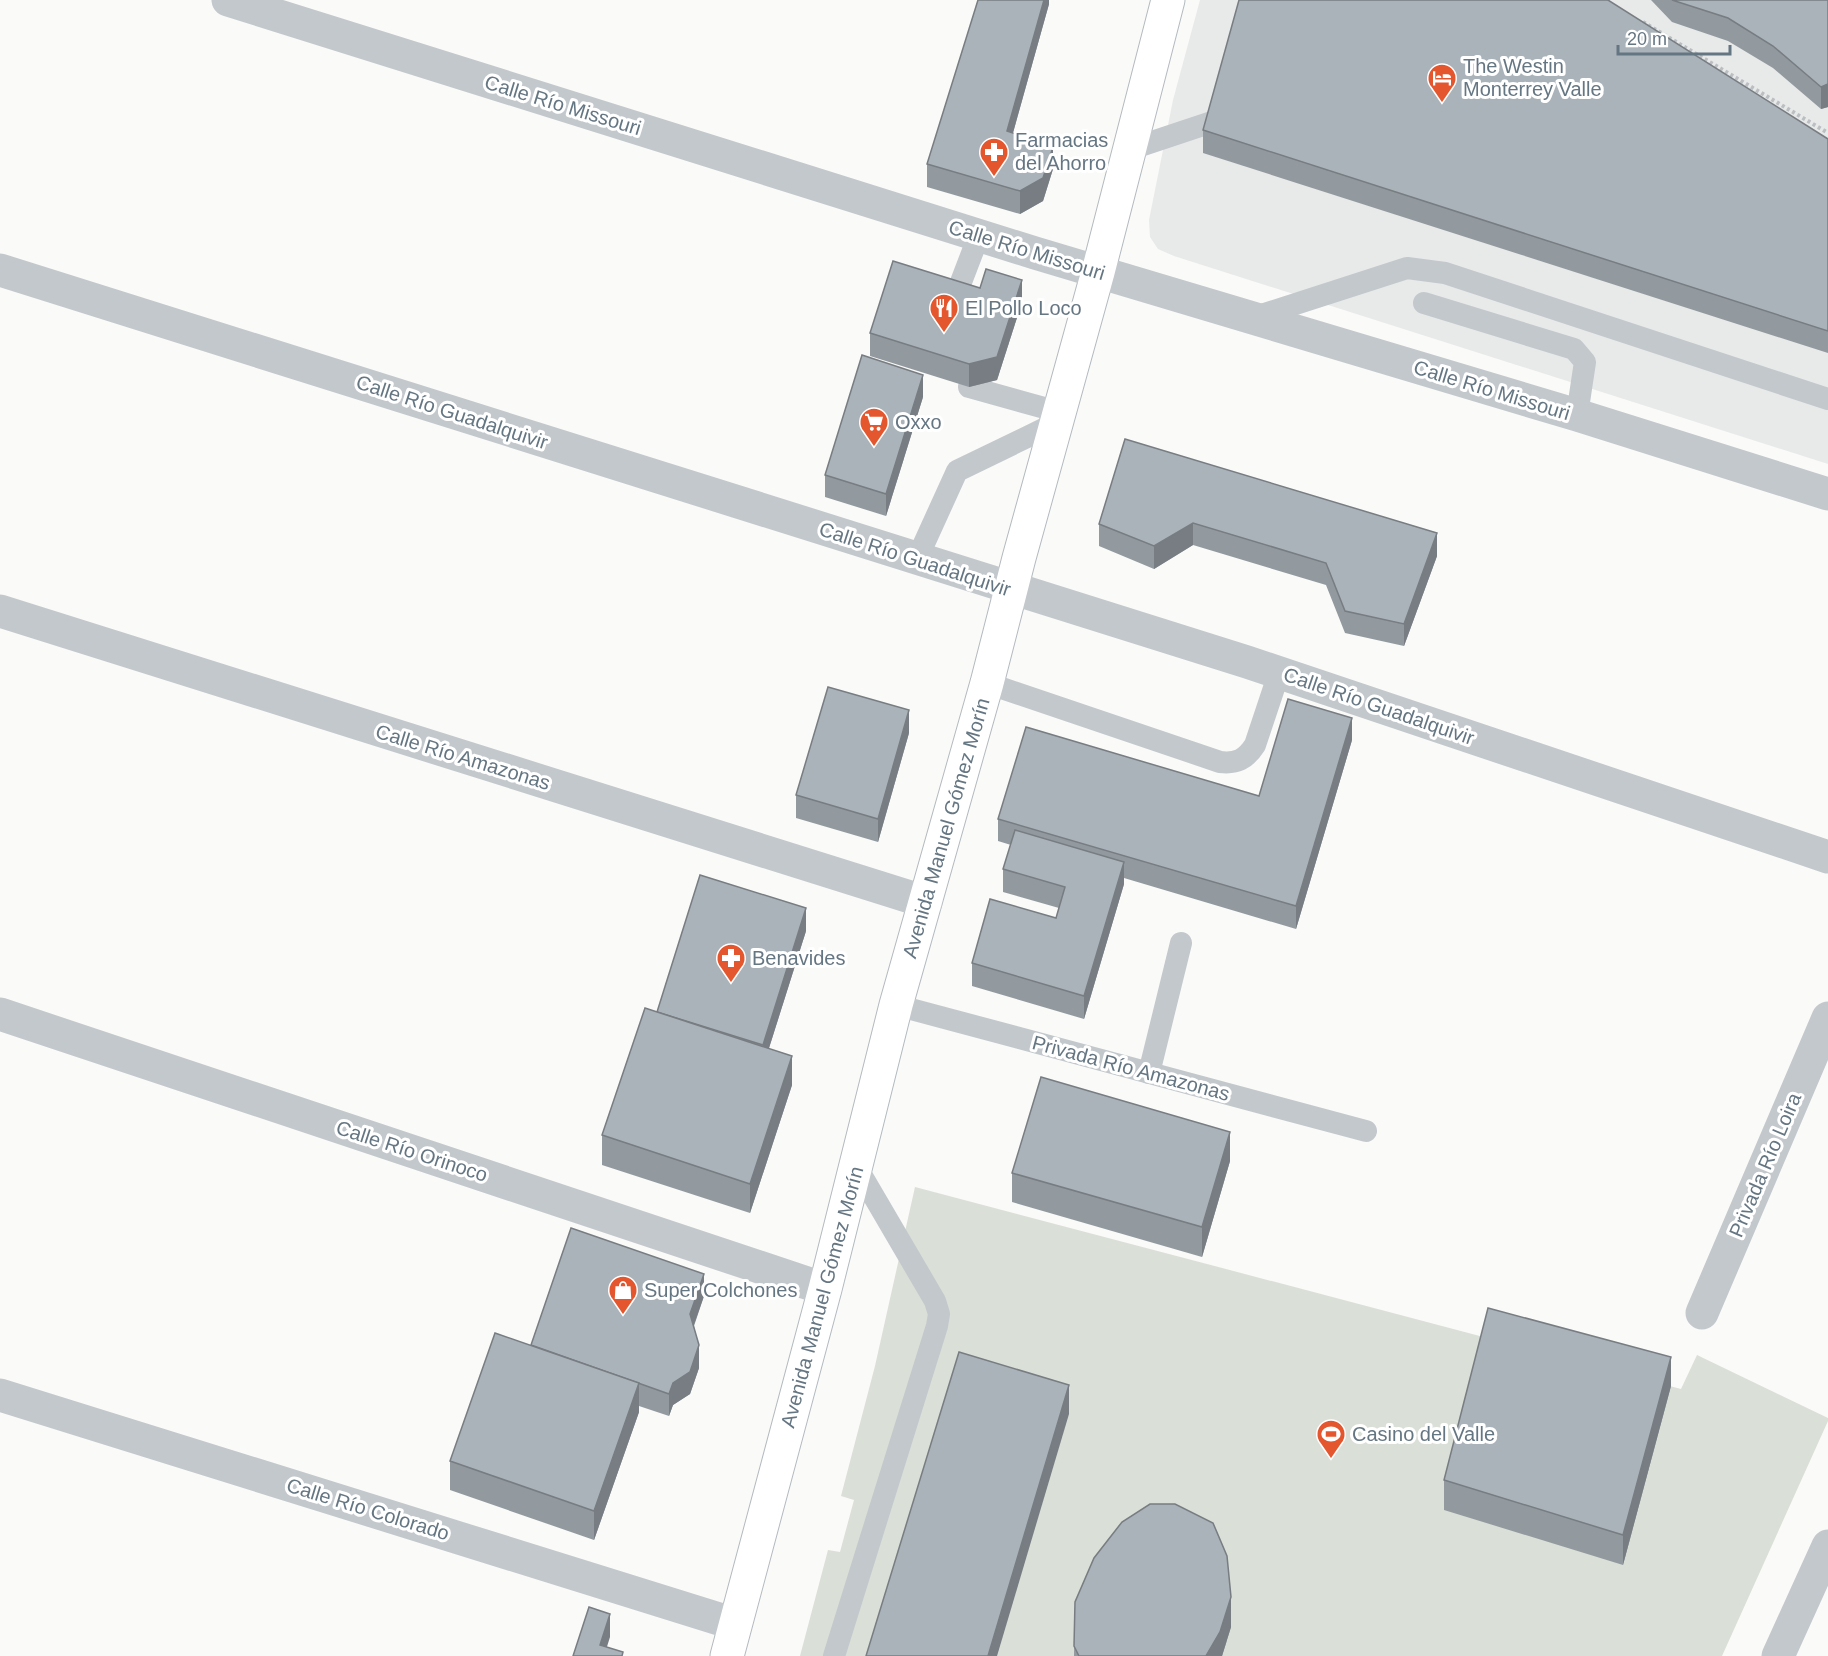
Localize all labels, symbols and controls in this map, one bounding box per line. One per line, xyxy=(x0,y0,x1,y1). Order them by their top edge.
scale bar xyxy=(1618,18,1730,56)
text: 20 m xyxy=(1627,29,1667,49)
place label: The Westin Monterrey Valle xyxy=(1463,55,1602,100)
hotel icon: The Westin Monterrey Valle xyxy=(1426,62,1458,104)
street label: Calle Río Missouri xyxy=(482,71,644,139)
place label: Farmacias del Ahorro xyxy=(1015,129,1108,174)
pharmacy icon: Farmacias del Ahorro xyxy=(978,136,1010,178)
street label: Calle Río Missouri xyxy=(946,216,1108,284)
restaurant icon: El Pollo Loco xyxy=(928,292,960,334)
place label: El Pollo Loco xyxy=(965,297,1082,319)
street label: Calle Río Missouri xyxy=(1411,356,1573,424)
street label: Calle Río Guadalquivir xyxy=(353,371,551,453)
supermarket icon: Oxxo xyxy=(858,406,890,448)
place label: Oxxo xyxy=(895,411,942,433)
street label: Calle Río Guadalquivir xyxy=(816,518,1014,600)
street label: Calle Río Guadalquivir xyxy=(1281,663,1477,749)
street label: Avenida Manuel Gómez Morín xyxy=(898,695,994,961)
street label: Calle Río Amazonas xyxy=(373,720,553,794)
pharmacy icon: Benavides xyxy=(715,942,747,984)
place label: Benavides xyxy=(752,947,845,969)
street label: Privada Río Amazonas xyxy=(1030,1031,1232,1105)
street label: Privada Río Loira xyxy=(1725,1089,1806,1240)
street label: Calle Río Orinoco xyxy=(334,1116,490,1186)
street label: Avenida Manuel Gómez Morín xyxy=(776,1164,868,1430)
shop icon: Super Colchones xyxy=(607,1274,639,1316)
place label: Super Colchones xyxy=(644,1279,797,1301)
sports icon: Casino del Valle xyxy=(1315,1418,1347,1460)
place label: Casino del Valle xyxy=(1352,1423,1495,1445)
street label: Calle Río Colorado xyxy=(284,1474,452,1544)

